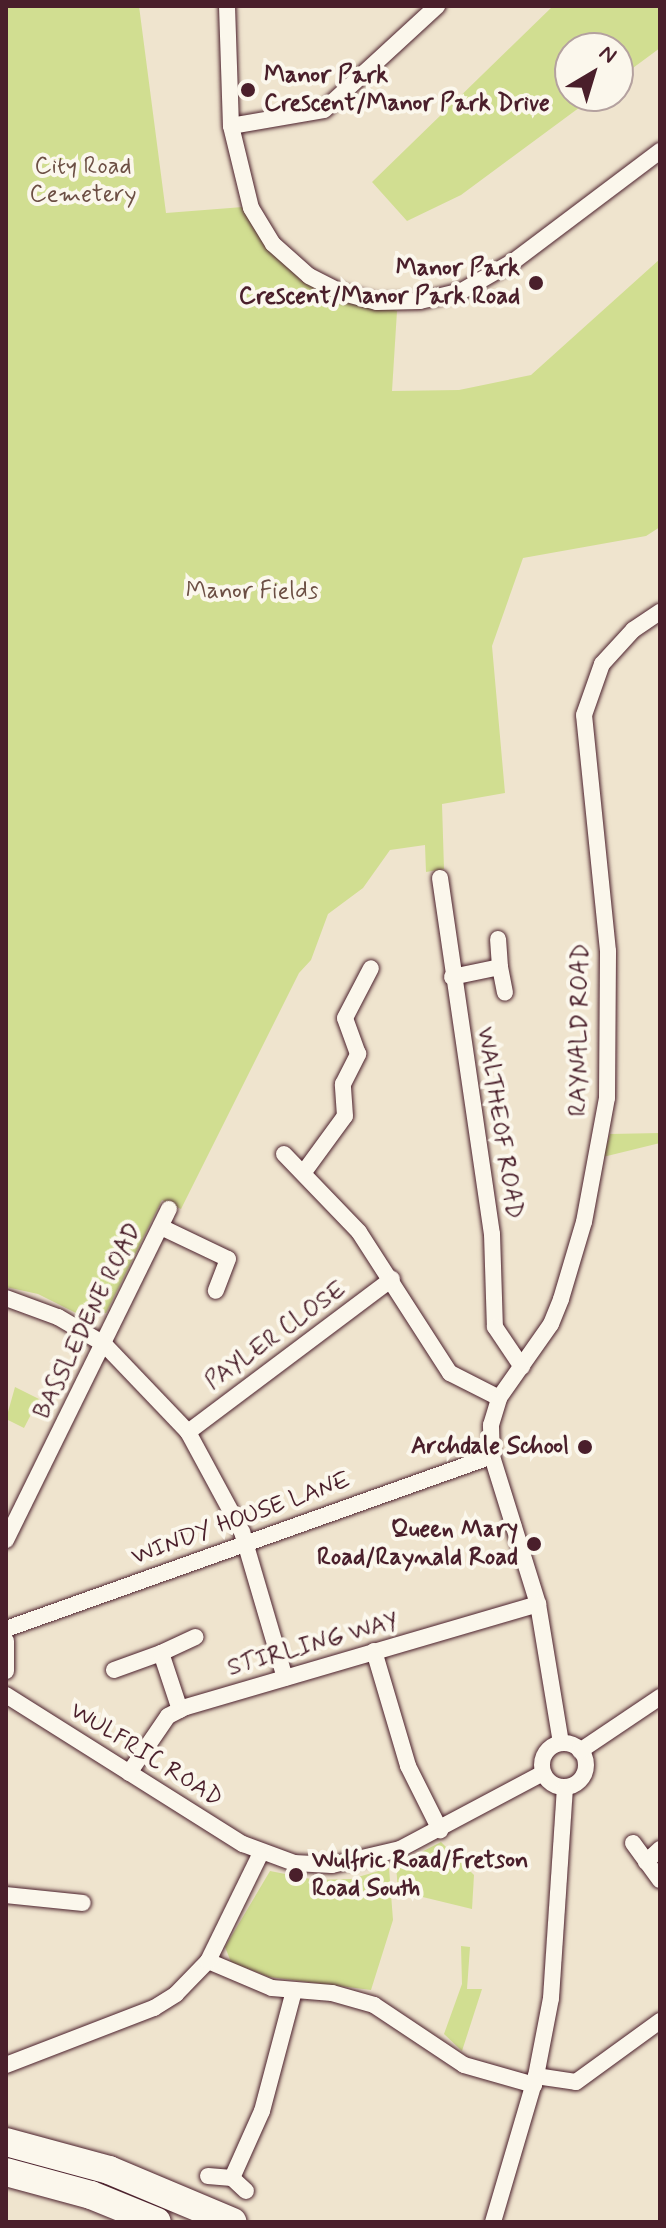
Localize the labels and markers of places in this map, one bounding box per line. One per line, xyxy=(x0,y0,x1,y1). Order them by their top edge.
place label: Manor Park Crescent/Manor Park Drive xyxy=(264,62,547,118)
marker: Manor Park Crescent/Manor Park Drive xyxy=(239,81,257,99)
place label: Manor Park Crescent/Manor Park Road xyxy=(242,255,520,311)
marker: Manor Park Crescent/Manor Park Road xyxy=(527,274,545,292)
place label: Archdale School xyxy=(411,1433,569,1461)
marker: Archdale School xyxy=(576,1438,594,1456)
place label: Queen Mary Road/Raynald Road xyxy=(319,1516,518,1572)
marker: Queen Mary Road/Raynald Road xyxy=(525,1535,543,1553)
place label: Wulfric Road/Fretson Road South xyxy=(312,1847,527,1903)
marker: Wulfric Road/Fretson Road South xyxy=(287,1866,305,1884)

